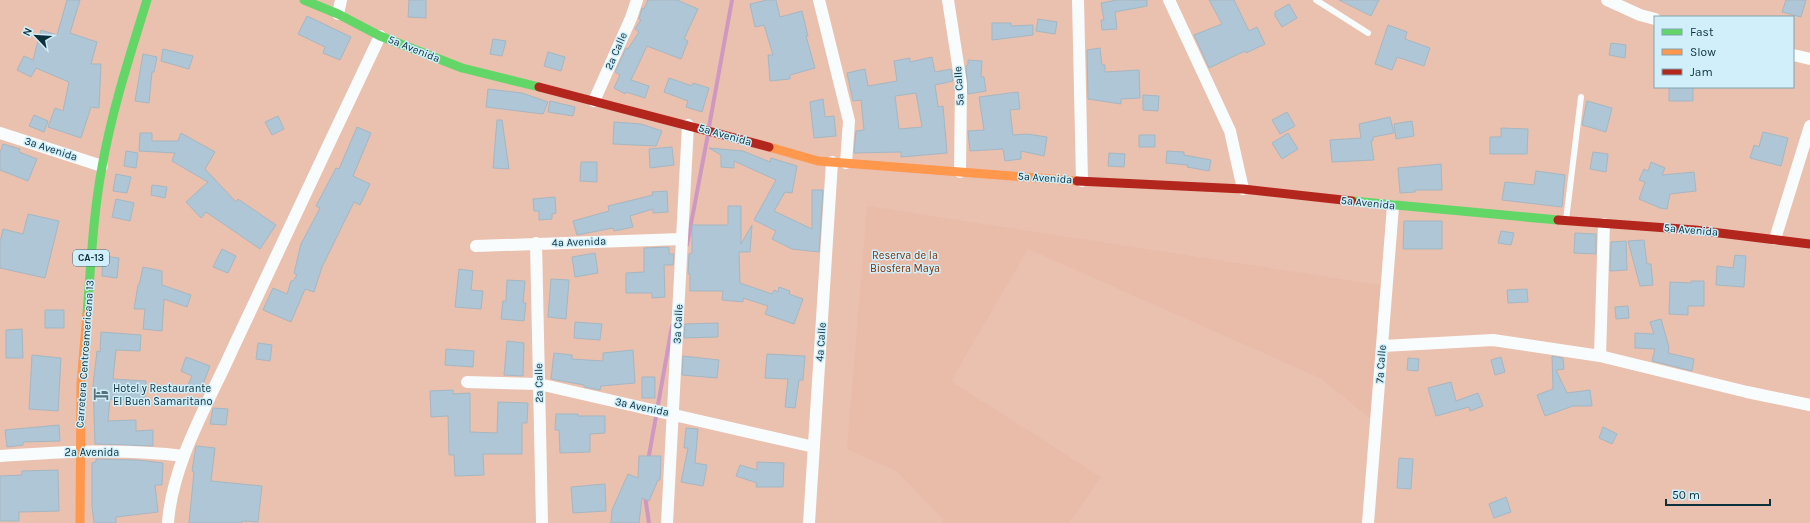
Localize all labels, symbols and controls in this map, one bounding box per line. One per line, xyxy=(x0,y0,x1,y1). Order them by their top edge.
north arrow xyxy=(16,16,56,56)
legend xyxy=(1654,16,1794,88)
text: Fast xyxy=(1690,25,1714,39)
text: N xyxy=(20,26,35,38)
street label: 2a Calle xyxy=(602,30,630,72)
street label: 5a Avenida xyxy=(386,33,442,65)
text: Slow xyxy=(1690,45,1716,59)
text: Jam xyxy=(1690,65,1713,79)
street label: 5a Calle xyxy=(951,66,967,106)
street label: 5a Avenida xyxy=(697,121,753,149)
street label: 3a Avenida xyxy=(23,134,79,164)
street label: 5a Avenida xyxy=(1017,170,1073,186)
street label: 5a Avenida xyxy=(1340,194,1396,212)
street label: 5a Avenida xyxy=(1663,221,1719,239)
street label: 4a Avenida xyxy=(552,235,606,249)
park label: Reserva de la Biosfera Maya xyxy=(870,249,940,275)
road number: CA-13 xyxy=(73,250,109,266)
street label: Carretera Centroamericana 13 xyxy=(73,280,97,428)
street label: 3a Calle xyxy=(670,303,686,344)
street label: 4a Calle xyxy=(813,322,829,362)
street label: 7a Calle xyxy=(1373,344,1389,384)
street label: 2a Calle xyxy=(532,363,546,403)
place label: Hotel y Restaurante El Buen Samaritano xyxy=(113,382,212,408)
hotel icon: Hotel y Restaurante El Buen Samaritano xyxy=(92,385,110,403)
street label: 3a Avenida xyxy=(614,395,670,419)
street label: 2a Avenida xyxy=(65,446,119,459)
scale bar xyxy=(1666,481,1770,507)
text: 50 m xyxy=(1672,488,1700,502)

